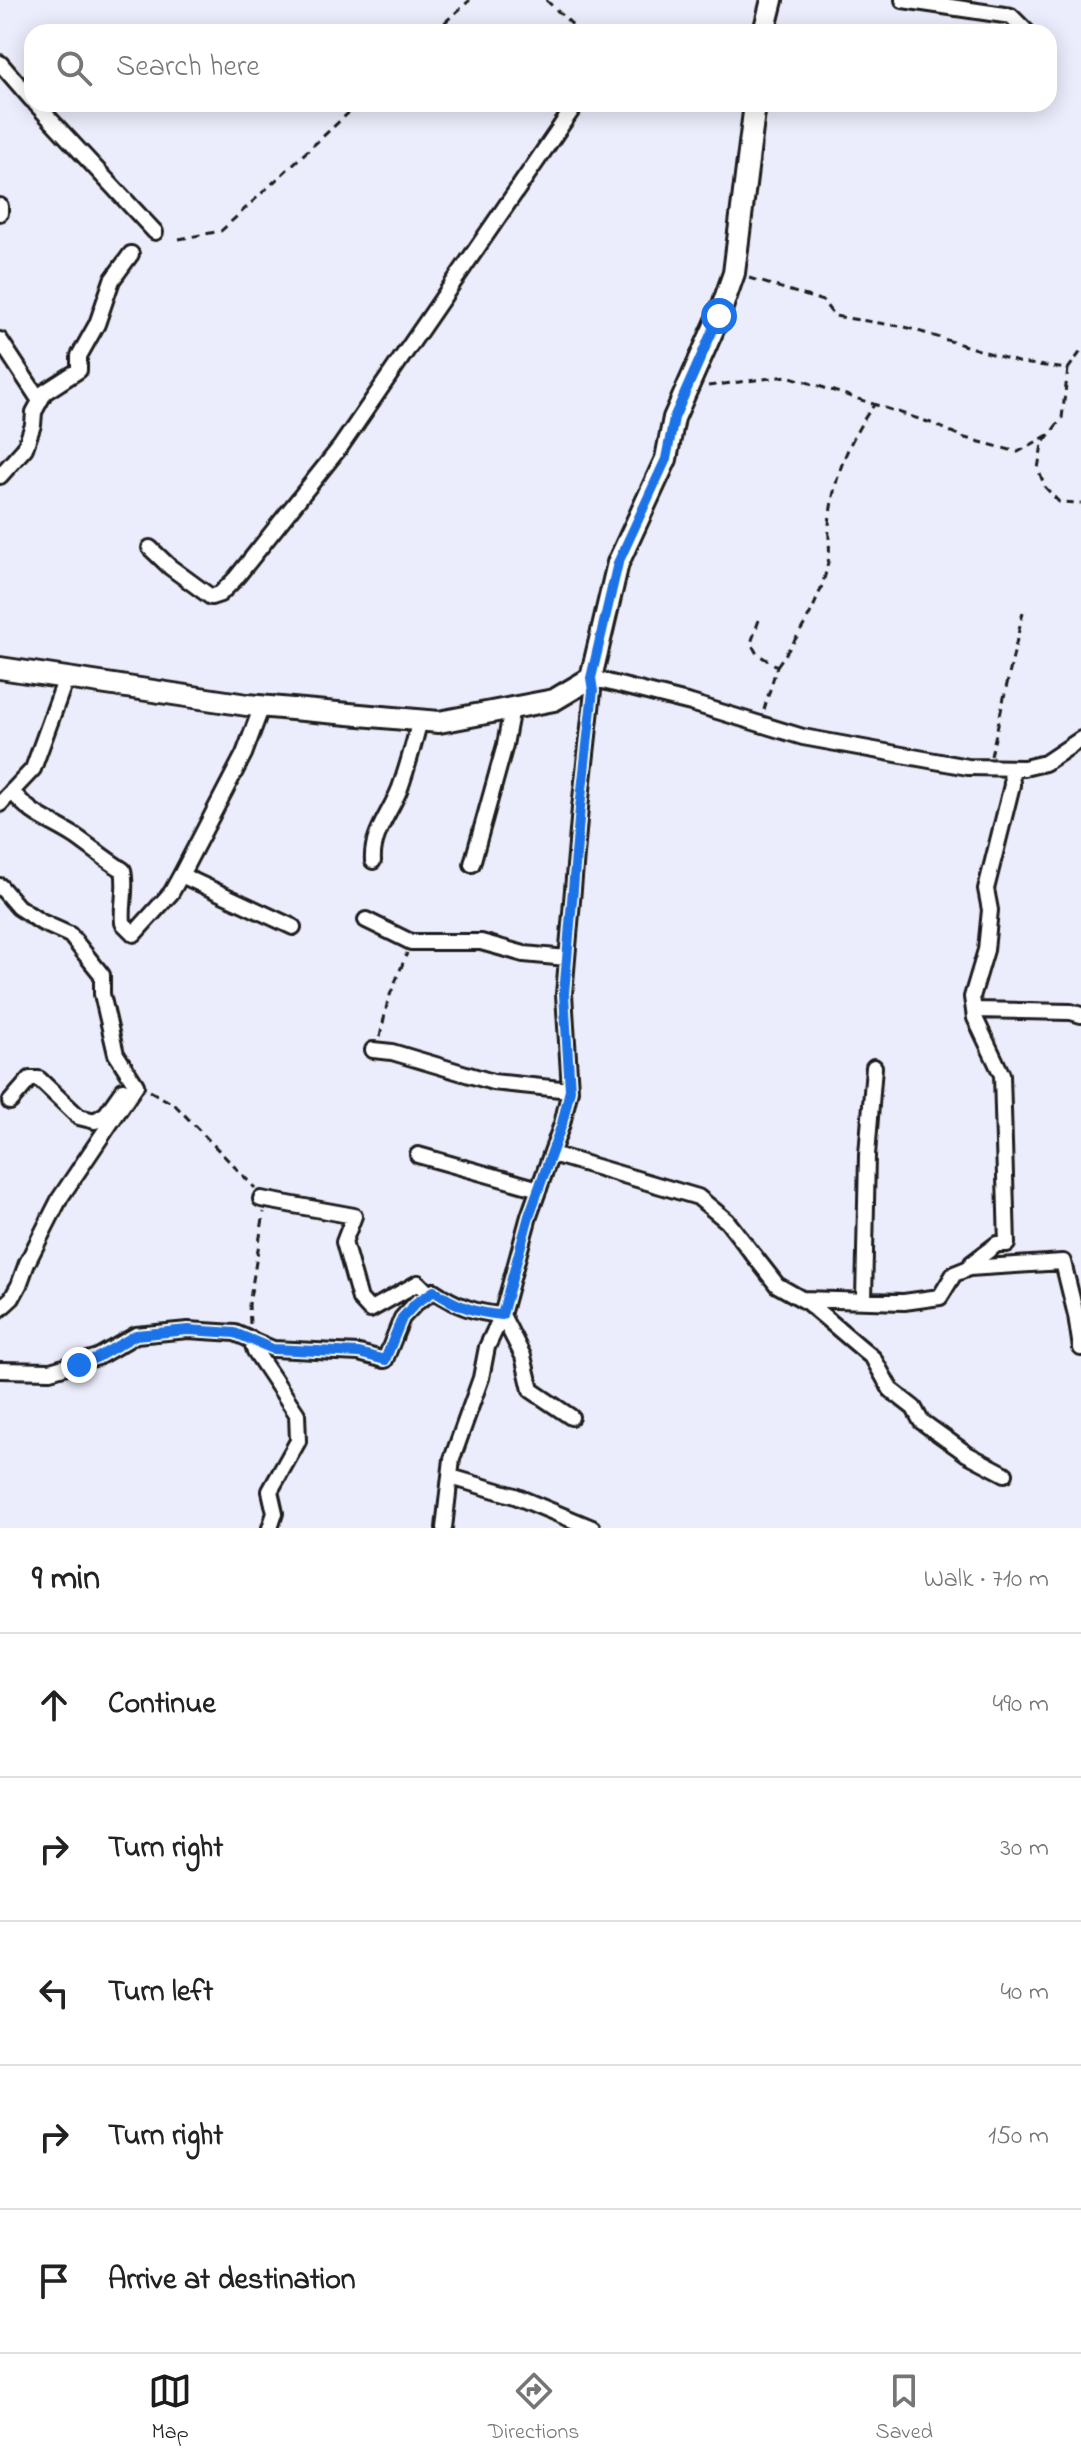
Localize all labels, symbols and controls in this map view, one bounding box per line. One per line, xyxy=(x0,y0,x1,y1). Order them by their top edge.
search box xyxy=(24,24,1057,112)
icon: search xyxy=(52,46,96,90)
text: Search here xyxy=(116,46,260,90)
route start xyxy=(701,298,737,334)
route end xyxy=(61,1347,97,1383)
text: 9 min xyxy=(32,1555,100,1605)
text: Walk · 710 m xyxy=(924,1561,1049,1599)
icon: ahead xyxy=(32,1683,76,1727)
text: Continue xyxy=(108,1683,216,1727)
text: 490 m xyxy=(993,1686,1049,1724)
icon: right xyxy=(32,1827,76,1871)
text: Turn right xyxy=(108,1827,223,1871)
text: 30 m xyxy=(1000,1830,1049,1868)
icon: left xyxy=(32,1971,76,2015)
text: Turn left xyxy=(108,1971,213,2015)
text: 40 m xyxy=(1000,1974,1049,2012)
icon: right xyxy=(32,2115,76,2159)
text: Turn right xyxy=(108,2115,223,2159)
text: 150 m xyxy=(988,2118,1049,2156)
icon: arrive xyxy=(32,2259,76,2303)
text: Arrive at destination xyxy=(108,2259,356,2303)
tab: Map xyxy=(148,2369,192,2449)
tab: Directions xyxy=(488,2369,579,2449)
tab: Saved xyxy=(876,2369,933,2449)

